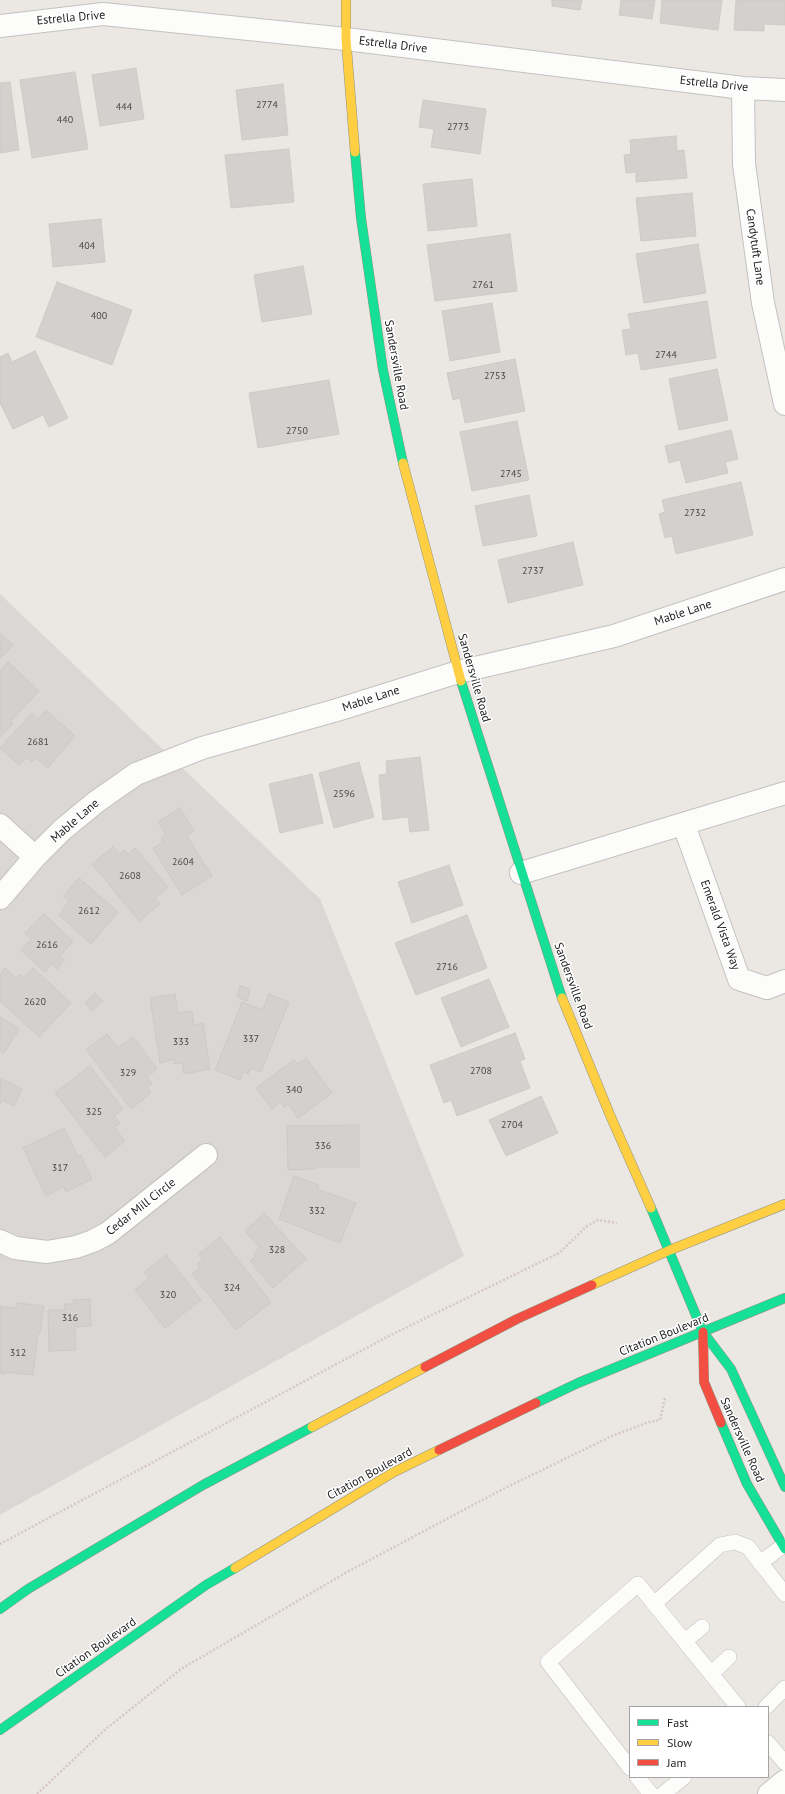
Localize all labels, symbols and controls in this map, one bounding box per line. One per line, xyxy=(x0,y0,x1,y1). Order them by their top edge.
street label: Estrella Drive xyxy=(36,8,106,28)
street label: Estrella Drive xyxy=(358,34,428,56)
street label: Estrella Drive xyxy=(679,73,749,95)
house number: 2774 xyxy=(256,99,278,111)
house number: 444 xyxy=(116,101,132,113)
house number: 440 xyxy=(57,114,73,126)
house number: 2773 xyxy=(447,121,469,133)
street label: Candytuft Lane xyxy=(742,208,768,286)
house number: 404 xyxy=(79,240,95,252)
house number: 2761 xyxy=(472,279,494,291)
house number: 400 xyxy=(91,310,107,322)
street label: Sandersville Road xyxy=(381,319,411,411)
house number: 2744 xyxy=(655,349,677,361)
house number: 2753 xyxy=(484,370,506,382)
house number: 2750 xyxy=(286,425,308,437)
house number: 2745 xyxy=(500,468,522,480)
house number: 2732 xyxy=(684,507,706,519)
house number: 2737 xyxy=(522,565,544,577)
street label: Mable Lane xyxy=(653,597,713,629)
street label: Sandersville Road xyxy=(454,632,494,724)
street label: Mable Lane xyxy=(341,683,401,715)
house number: 2681 xyxy=(27,736,49,748)
house number: 2596 xyxy=(333,788,355,800)
street label: Mable Lane xyxy=(48,796,102,846)
house number: 2604 xyxy=(172,856,194,868)
house number: 2608 xyxy=(119,870,141,882)
street label: Emerald Vista Way xyxy=(697,878,743,972)
house number: 2612 xyxy=(78,905,100,917)
house number: 2616 xyxy=(36,939,58,951)
street label: Sandersville Road xyxy=(551,941,595,1031)
house number: 2716 xyxy=(436,961,458,973)
house number: 2620 xyxy=(24,996,46,1008)
house number: 337 xyxy=(243,1033,259,1045)
house number: 333 xyxy=(173,1036,189,1048)
house number: 2708 xyxy=(470,1065,492,1077)
house number: 329 xyxy=(120,1067,136,1079)
house number: 340 xyxy=(286,1084,302,1096)
house number: 325 xyxy=(86,1106,102,1118)
house number: 2704 xyxy=(501,1119,523,1131)
house number: 336 xyxy=(315,1140,331,1152)
house number: 317 xyxy=(52,1162,68,1174)
street label: Cedar Mill Circle xyxy=(103,1175,179,1239)
house number: 332 xyxy=(309,1205,325,1217)
house number: 328 xyxy=(269,1244,285,1256)
house number: 324 xyxy=(224,1282,240,1294)
house number: 320 xyxy=(160,1289,176,1301)
street label: Citation Boulevard xyxy=(617,1311,711,1359)
house number: 316 xyxy=(62,1312,78,1324)
house number: 312 xyxy=(10,1347,26,1359)
street label: Sandersville Road xyxy=(717,1395,767,1485)
street label: Citation Boulevard xyxy=(325,1445,415,1503)
street label: Citation Boulevard xyxy=(53,1615,139,1681)
legend xyxy=(629,1706,769,1778)
text: Fast xyxy=(667,1715,688,1730)
text: Slow xyxy=(667,1735,692,1750)
text: Jam xyxy=(667,1755,686,1770)

